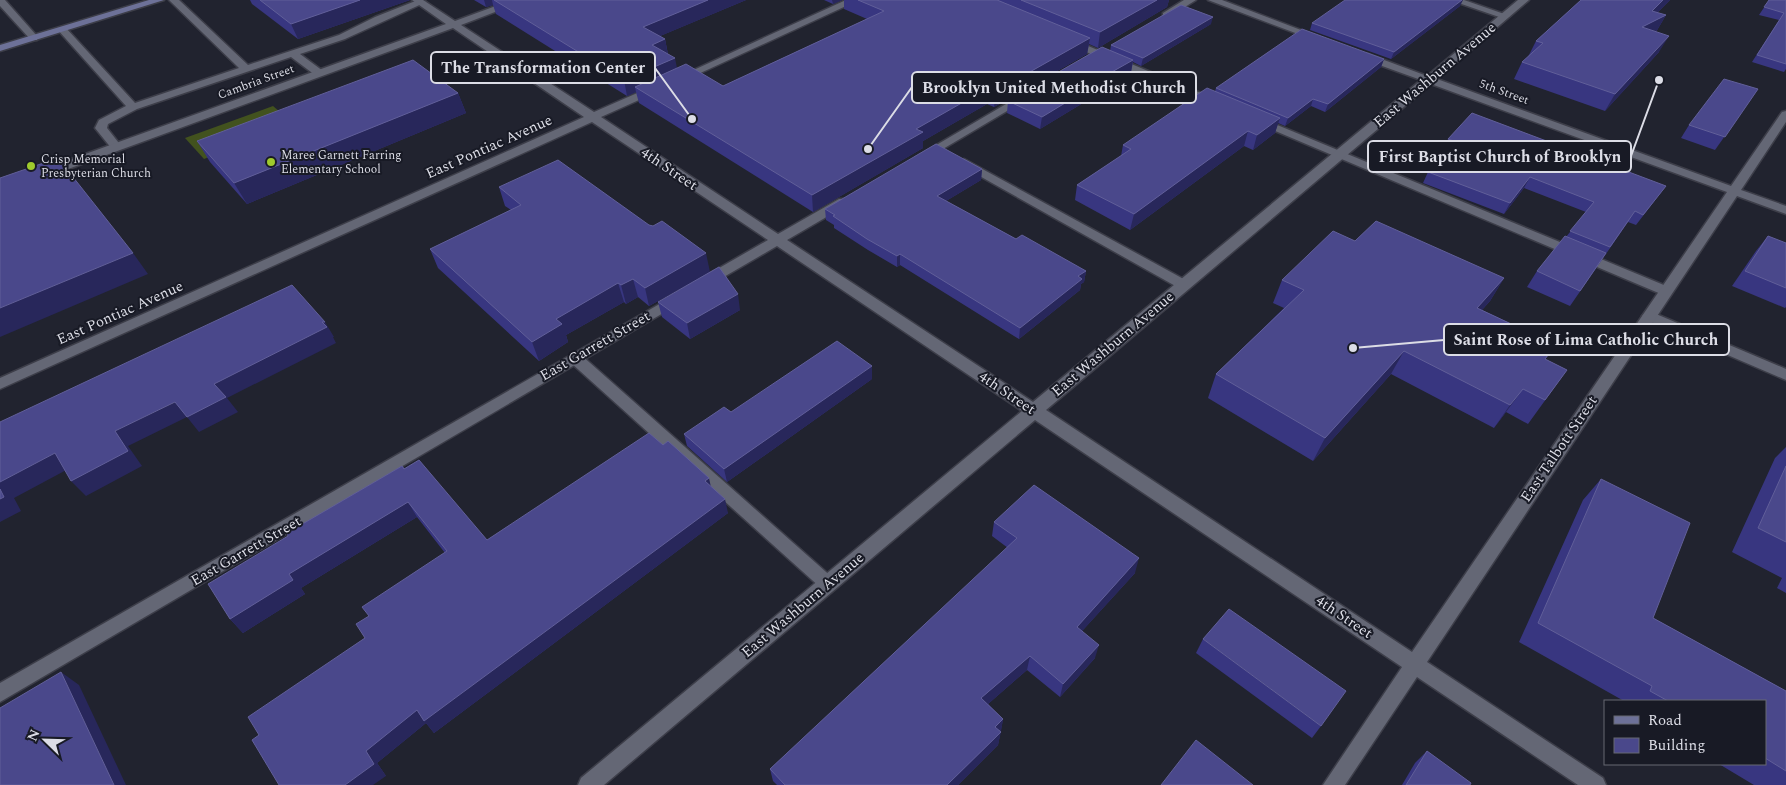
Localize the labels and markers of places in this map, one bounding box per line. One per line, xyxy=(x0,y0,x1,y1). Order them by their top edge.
callout: The Transformation Center xyxy=(431,52,655,83)
callout: Brooklyn United Methodist Church xyxy=(912,72,1196,103)
callout: First Baptist Church of Brooklyn xyxy=(1368,141,1631,172)
place label: Maree Garnett Farring Elementary School xyxy=(281,146,402,179)
place label: Crisp Memorial Presbyterian Church xyxy=(41,150,151,183)
marker: Maree Garnett Farring Elementary School xyxy=(265,156,277,168)
marker: Crisp Memorial Presbyterian Church xyxy=(25,160,37,172)
callout: Saint Rose of Lima Catholic Church xyxy=(1444,324,1729,355)

